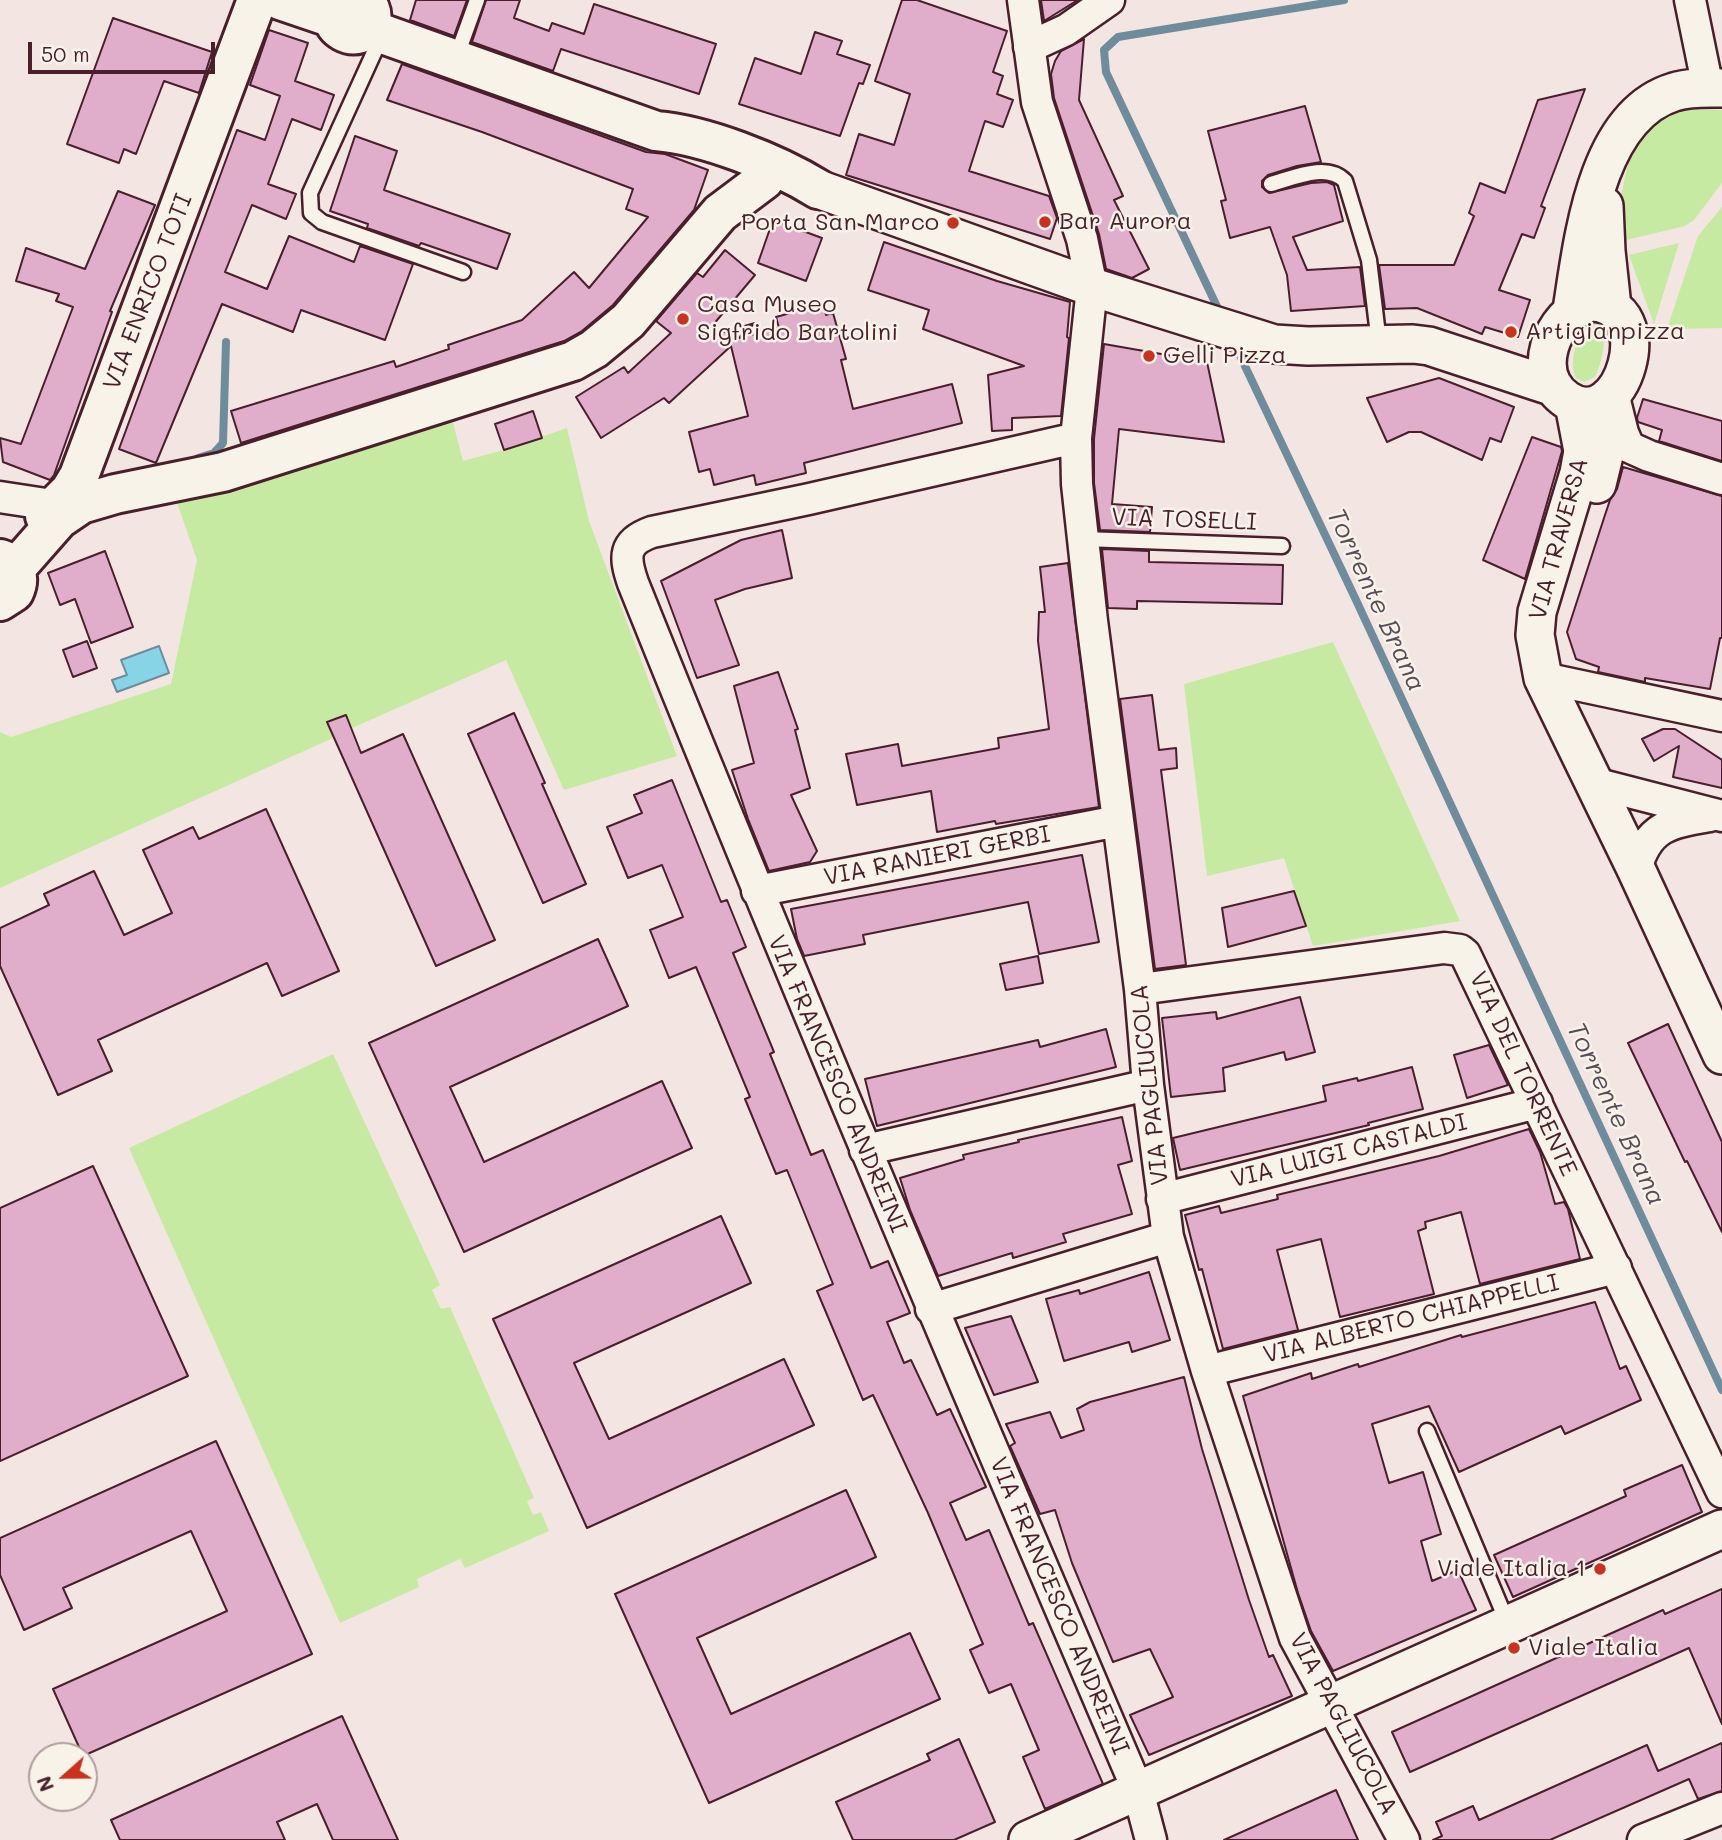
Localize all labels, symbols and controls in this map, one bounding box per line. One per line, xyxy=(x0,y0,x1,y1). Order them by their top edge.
scale bar xyxy=(32,28,219,72)
text: 50 m xyxy=(41,40,90,67)
street label: VIA ENRICO TOTI xyxy=(97,190,199,394)
place label: Bar Aurora xyxy=(1059,208,1192,236)
place label: Porta San Marco xyxy=(741,209,939,237)
marker: Bar Aurora xyxy=(1037,214,1053,230)
marker: Porta San Marco xyxy=(945,215,961,231)
place label: Casa Museo Sigfrido Bartolini xyxy=(697,291,898,347)
marker: Casa Museo Sigfrido Bartolini xyxy=(675,311,691,327)
place label: Artigianpizza xyxy=(1525,318,1685,346)
marker: Artigianpizza xyxy=(1503,324,1519,340)
place label: Gelli Pizza xyxy=(1163,342,1286,370)
marker: Gelli Pizza xyxy=(1141,348,1157,364)
street label: VIA TRAVERSA xyxy=(1524,455,1594,623)
street label: VIA TOSELLI xyxy=(1111,503,1257,537)
water label: Torrente Brana xyxy=(1320,504,1432,696)
street label: VIA RANIERI GERBI xyxy=(821,820,1053,892)
street label: VIA FRANCESCO ANDREINI xyxy=(761,931,913,1237)
street label: VIA DEL TORRENTE xyxy=(1463,967,1583,1181)
street label: VIA PAGLIUCOLA xyxy=(1125,983,1175,1187)
water label: Torrente Brana xyxy=(1560,1018,1672,1210)
street label: VIA LUIGI CASTALDI xyxy=(1228,1108,1470,1194)
street label: VIA ALBERTO CHIAPPELLI xyxy=(1260,1268,1562,1370)
street label: VIA FRANCESCO ANDREINI xyxy=(983,1453,1135,1759)
place label: Viale Italia 1 xyxy=(1437,1555,1586,1583)
marker: Viale Italia 1 xyxy=(1592,1561,1608,1577)
street label: VIA PAGLIUCOLA xyxy=(1283,1628,1403,1820)
place label: Viale Italia xyxy=(1528,1634,1659,1662)
marker: Viale Italia xyxy=(1506,1640,1522,1656)
north arrow xyxy=(28,1742,98,1812)
text: N xyxy=(31,1773,59,1795)

